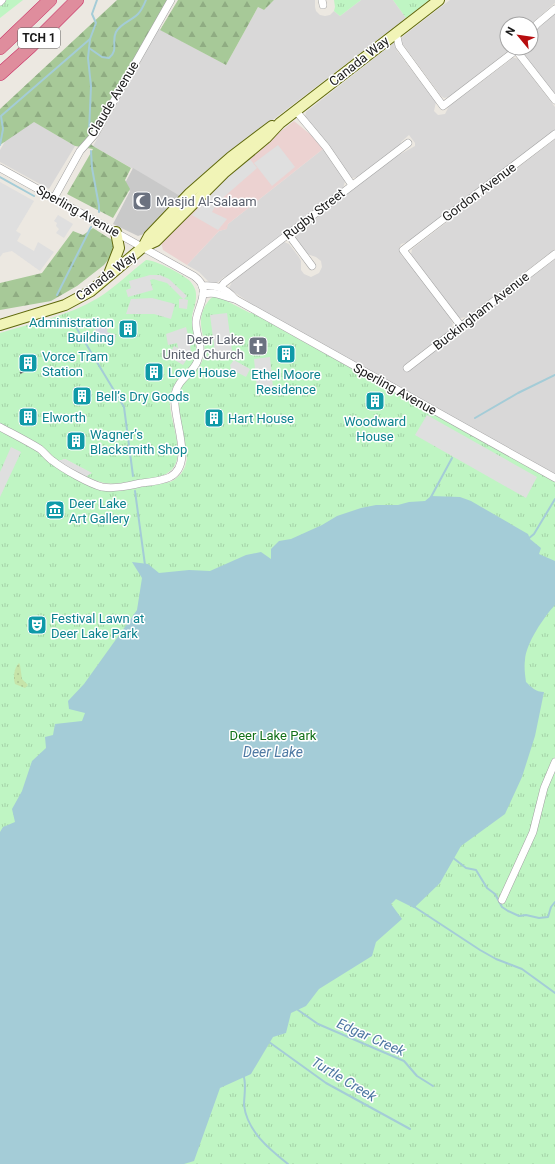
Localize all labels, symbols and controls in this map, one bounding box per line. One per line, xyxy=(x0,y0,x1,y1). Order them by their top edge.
north arrow xyxy=(499,16,539,56)
text: N xyxy=(503,25,518,38)
road number: TCH 1 xyxy=(18,28,60,48)
street label: Canada Way xyxy=(326,33,392,89)
street label: Claude Avenue xyxy=(84,58,142,140)
street label: Gordon Avenue xyxy=(439,159,519,225)
street label: Sperling Avenue xyxy=(34,182,122,240)
street label: Rugby Street xyxy=(280,185,348,243)
mosque icon: Masjid Al-Salaam xyxy=(131,190,153,212)
place label: Masjid Al-Salaam xyxy=(156,194,257,209)
street label: Canada Way xyxy=(73,248,139,304)
street label: Buckingham Avenue xyxy=(430,269,532,353)
place label: Administration Building xyxy=(29,315,114,345)
building icon: Administration Building xyxy=(117,318,139,340)
place label: Deer Lake United Church xyxy=(162,332,244,362)
church icon: Deer Lake United Church xyxy=(247,335,269,357)
building icon: Ethel Moore Residence xyxy=(275,343,297,365)
place label: Vorce Tram Station xyxy=(42,349,108,379)
building icon: Vorce Tram Station xyxy=(17,352,39,374)
street label: Sperling Avenue xyxy=(351,360,439,418)
building icon: Love House xyxy=(143,361,165,383)
place label: Love House xyxy=(168,365,236,380)
place label: Ethel Moore Residence xyxy=(251,367,321,397)
building icon: Bell’s Dry Goods xyxy=(71,385,93,407)
place label: Bell’s Dry Goods xyxy=(96,389,190,404)
building icon: Woodward House xyxy=(364,390,386,412)
building icon: Elworth xyxy=(17,406,39,428)
building icon: Hart House xyxy=(203,407,225,429)
place label: Elworth xyxy=(42,410,86,425)
place label: Hart House xyxy=(228,411,294,426)
place label: Woodward House xyxy=(344,414,406,444)
place label: Wagner’s Blacksmith Shop xyxy=(90,427,187,457)
building icon: Wagner’s Blacksmith Shop xyxy=(65,430,87,452)
place label: Deer Lake Art Gallery xyxy=(69,496,130,526)
museum icon: Deer Lake Art Gallery xyxy=(44,499,66,521)
place label: Festival Lawn at Deer Lake Park xyxy=(51,611,144,641)
theatre icon: Festival Lawn at Deer Lake Park xyxy=(26,614,48,636)
park label: Deer Lake Park xyxy=(230,728,317,743)
water label: Deer Lake xyxy=(243,744,303,760)
water label: Edgar Creek xyxy=(334,1015,409,1060)
water label: Turtle Creek xyxy=(309,1053,380,1105)

